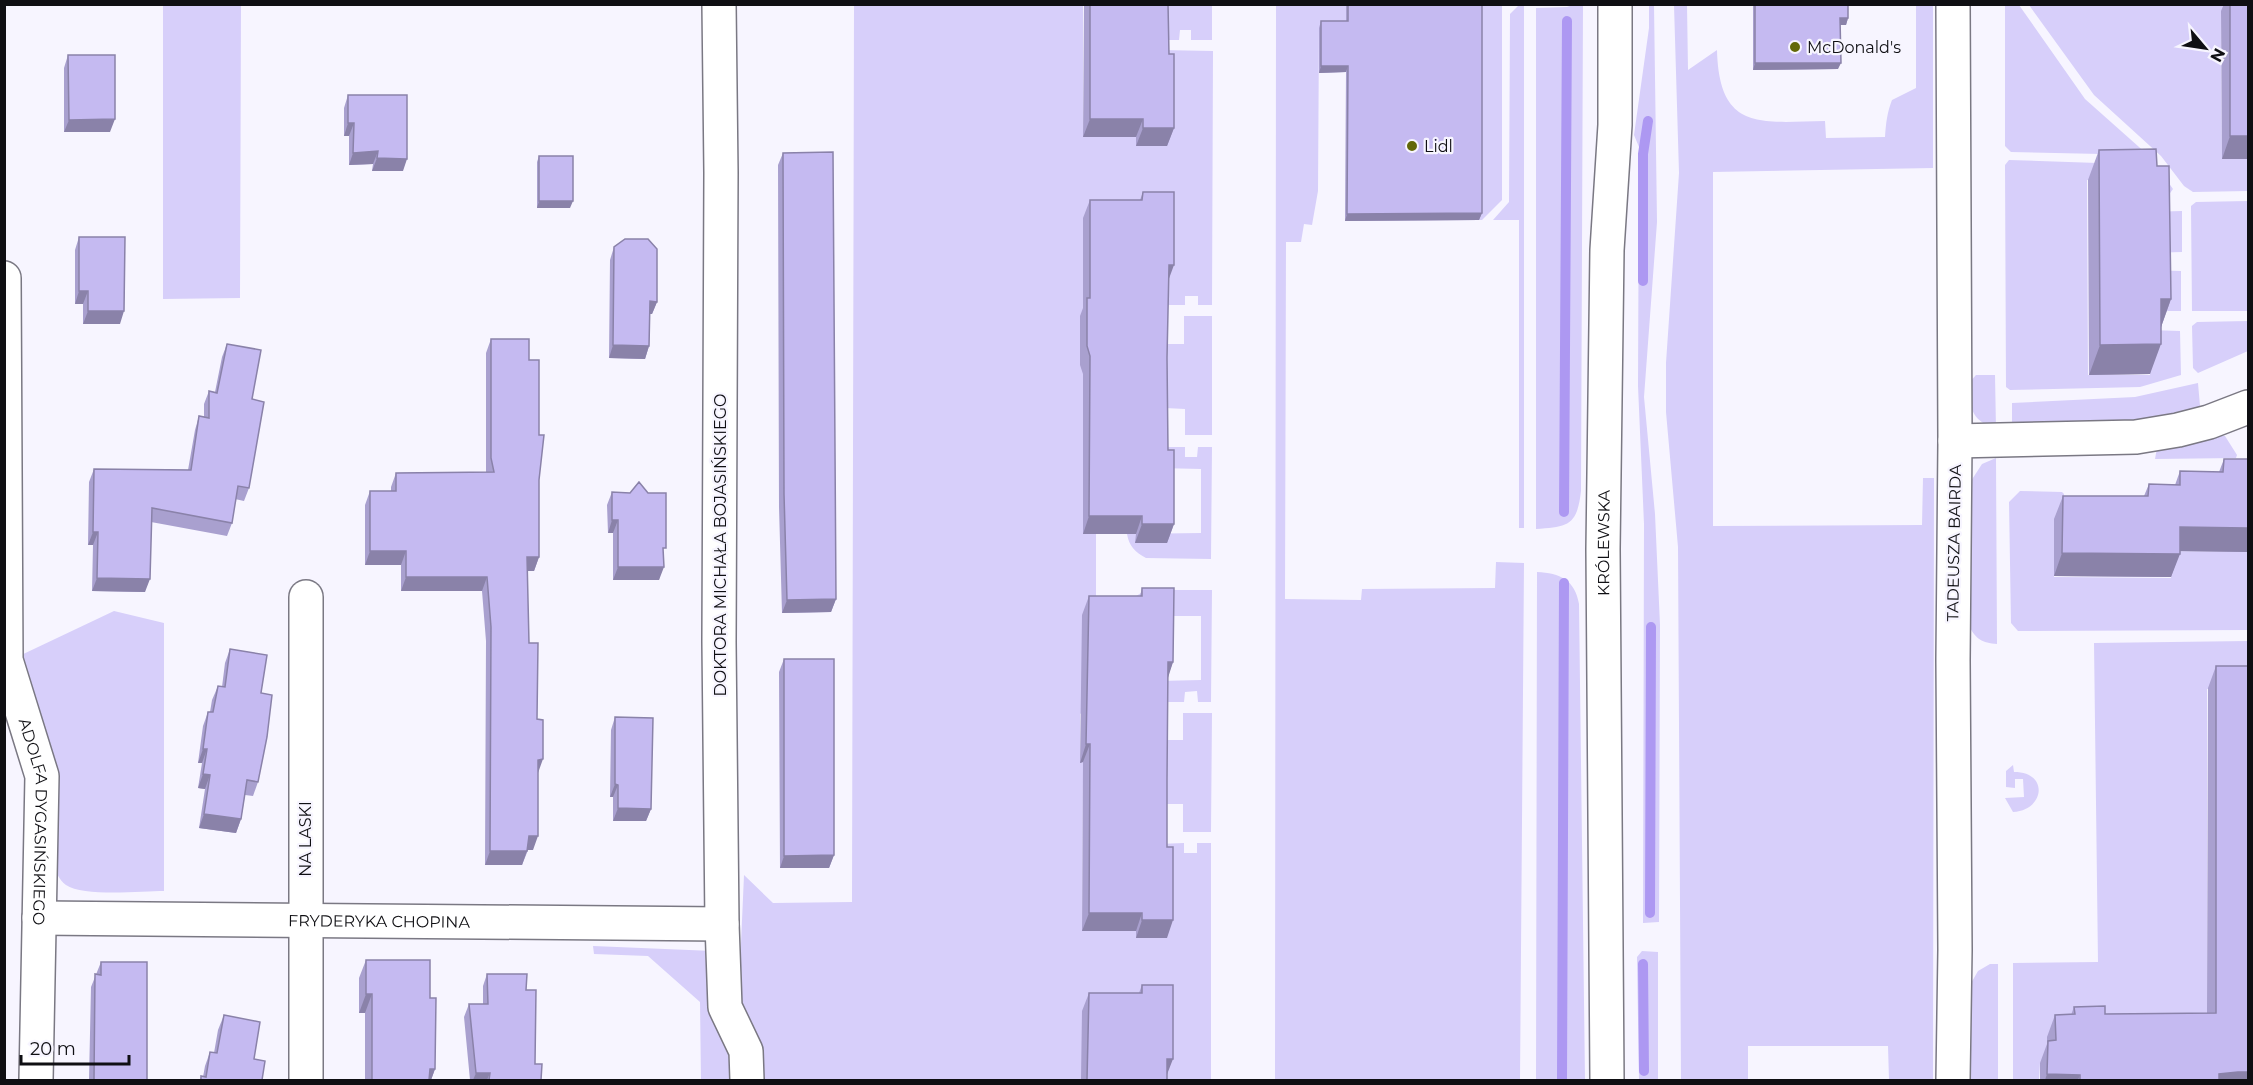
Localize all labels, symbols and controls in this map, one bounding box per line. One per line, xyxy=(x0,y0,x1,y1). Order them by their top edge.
north arrow xyxy=(2175,18,2235,78)
place label: McDonald's xyxy=(1807,38,1901,57)
marker: McDonald's xyxy=(1788,40,1802,54)
text: N xyxy=(2206,45,2229,65)
place label: Lidl xyxy=(1424,137,1453,156)
marker: Lidl xyxy=(1405,139,1419,153)
street label: DOKTORA MICHAŁA BOJASIŃSKIEGO xyxy=(711,394,730,696)
street label: TADEUSZA BAIRDA xyxy=(1943,464,1965,622)
street label: KRÓLEWSKA xyxy=(1593,489,1613,596)
street label: ADOLFA DYGASIŃSKIEGO xyxy=(15,716,52,925)
street label: NA LASKI xyxy=(296,801,315,877)
street label: FRYDERYKA CHOPINA xyxy=(288,911,471,931)
scale bar xyxy=(21,1028,129,1066)
text: 20 m xyxy=(30,1038,76,1060)

